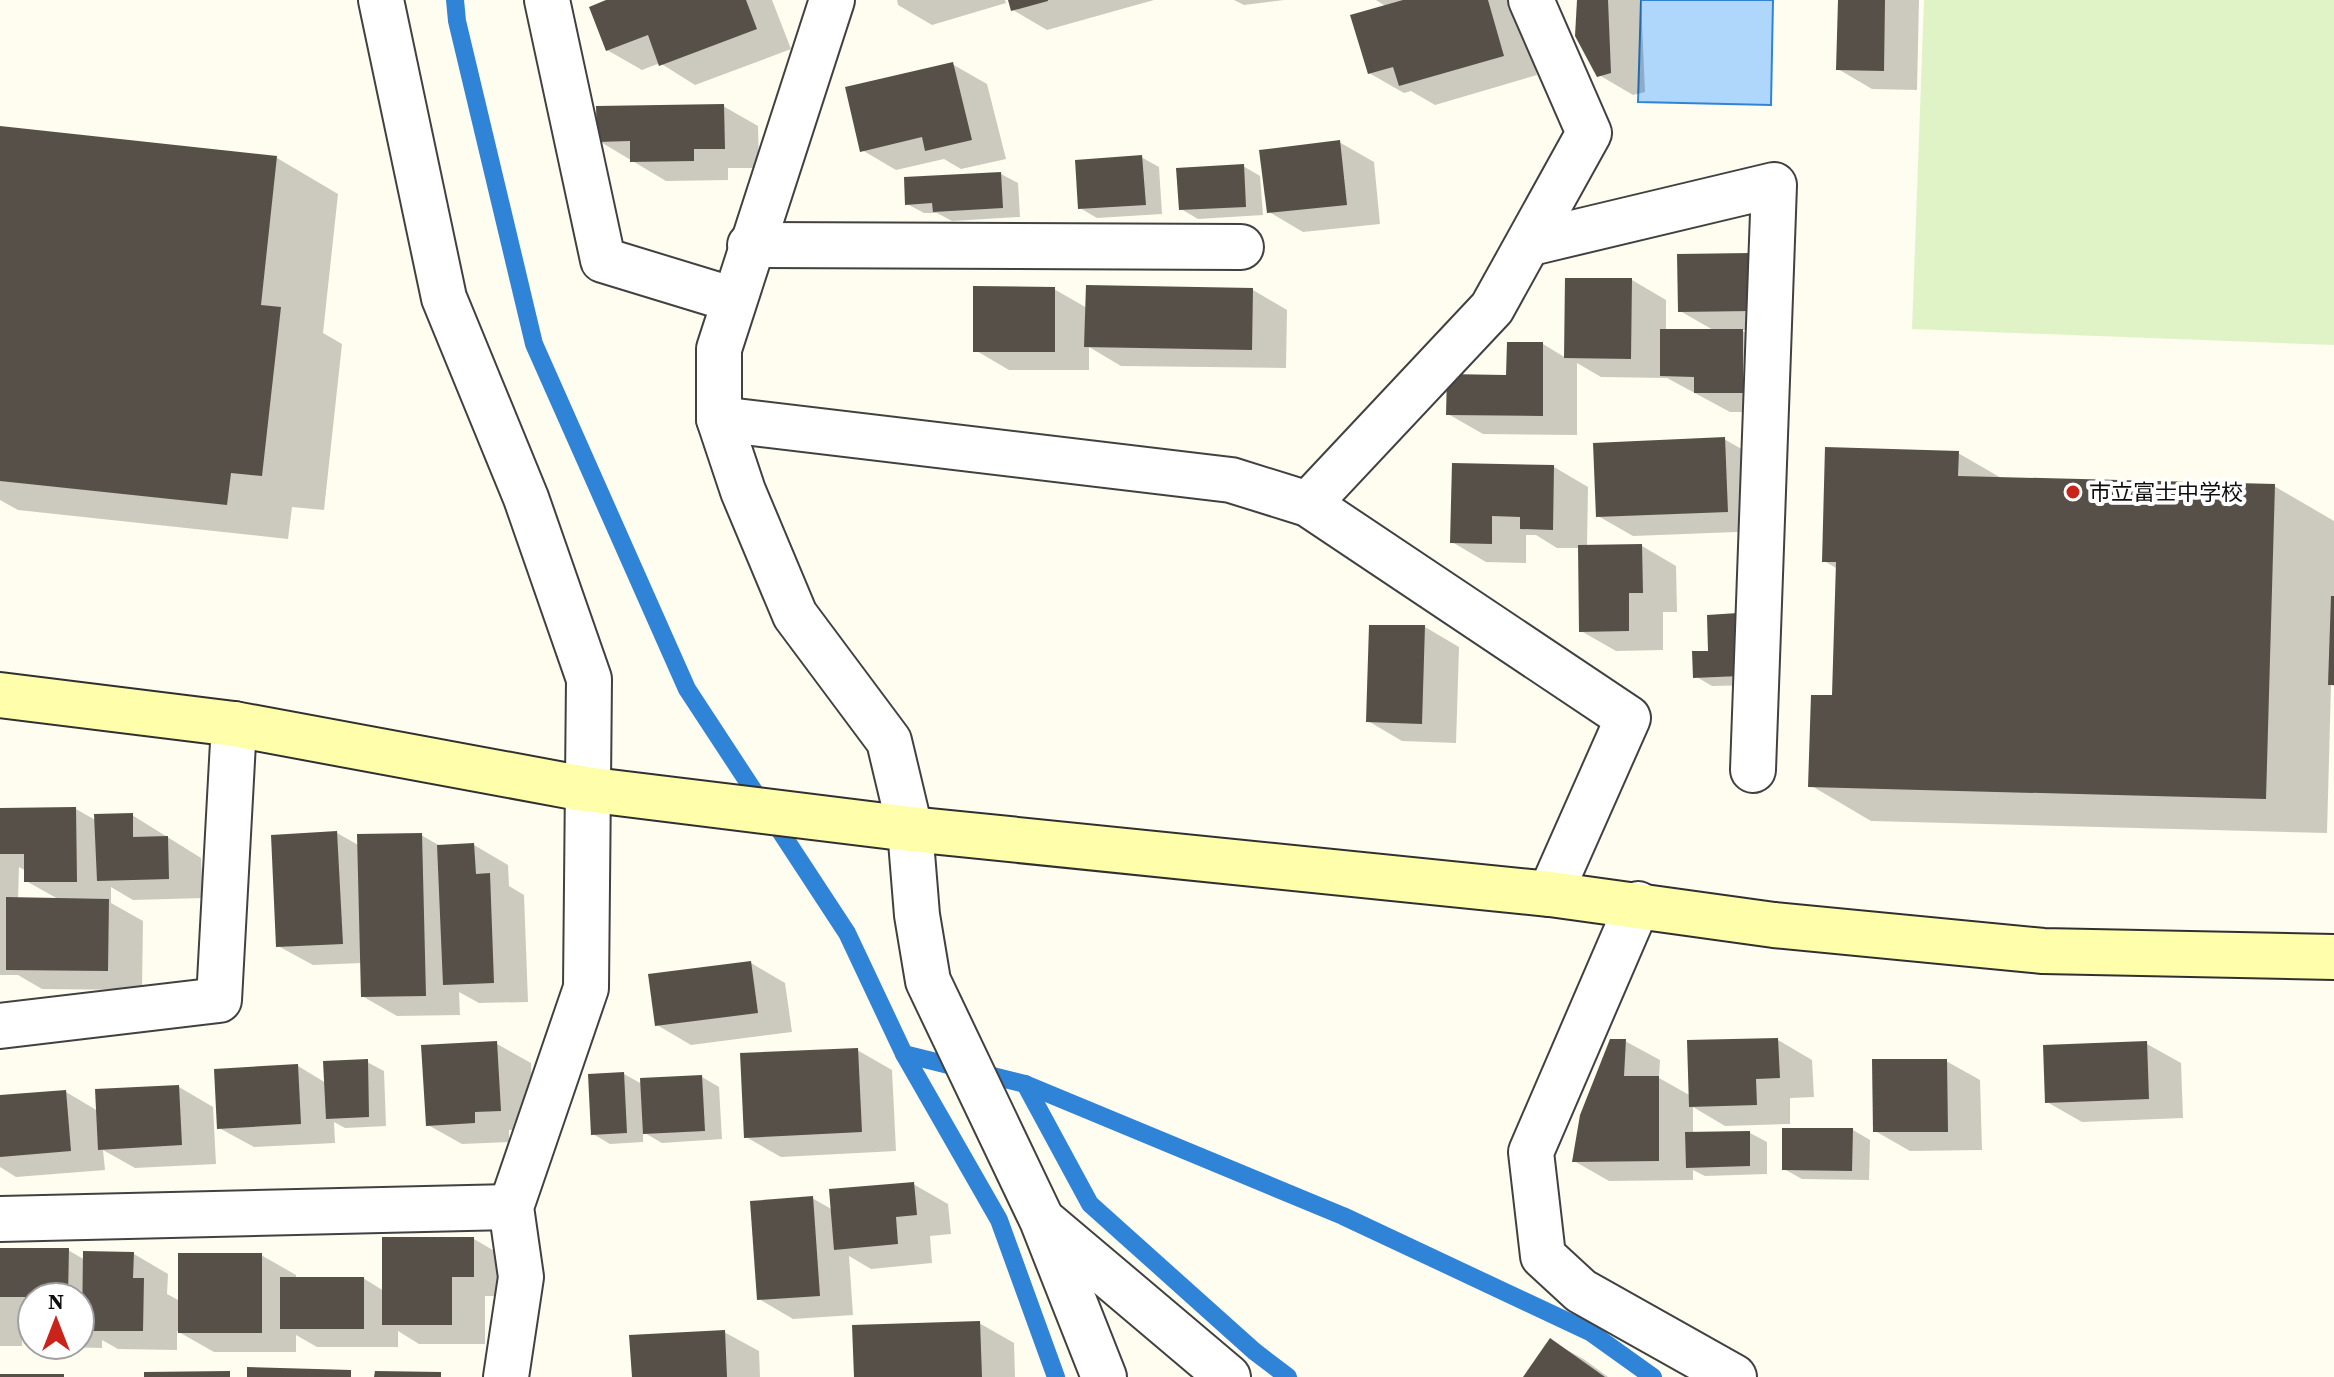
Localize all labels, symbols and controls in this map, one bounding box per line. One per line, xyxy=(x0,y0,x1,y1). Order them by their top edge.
place label: 市立富士中学校 xyxy=(2089,477,2243,507)
marker: 市立富士中学校 xyxy=(2064,483,2082,501)
north arrow xyxy=(16,1281,96,1361)
text: N xyxy=(48,1286,64,1316)

